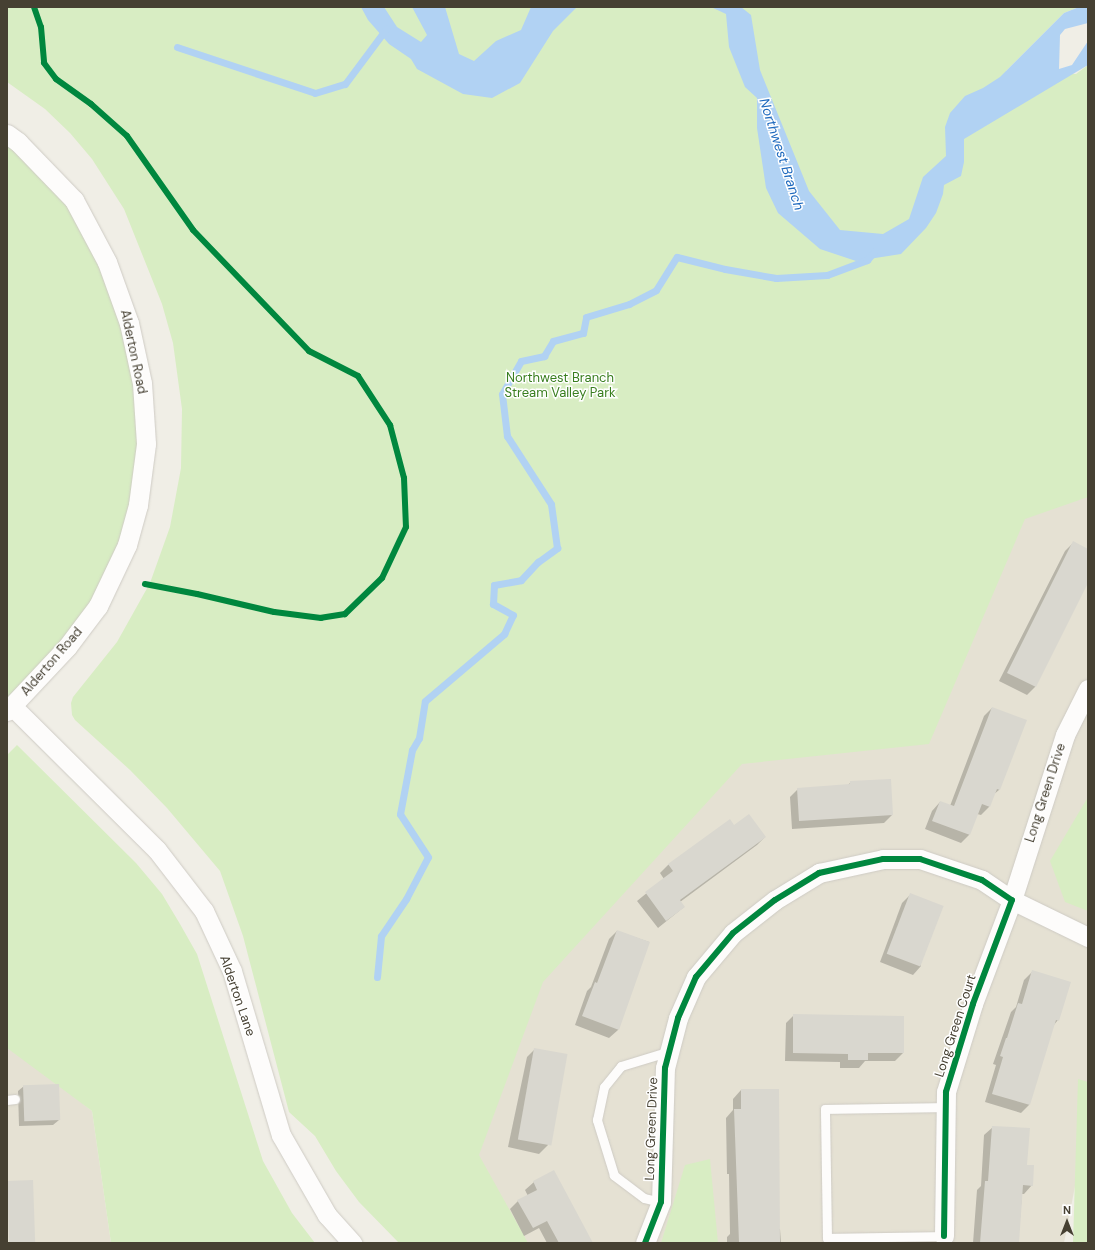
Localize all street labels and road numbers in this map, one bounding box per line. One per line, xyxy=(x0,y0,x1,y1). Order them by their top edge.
street label: Alderton Road xyxy=(116,308,150,396)
street label: Alderton Road xyxy=(18,625,86,699)
street label: Long Green Drive xyxy=(1023,741,1069,845)
street label: Alderton Lane xyxy=(216,954,258,1038)
street label: Long Green Court xyxy=(932,973,980,1079)
street label: Long Green Drive xyxy=(642,1077,662,1181)

